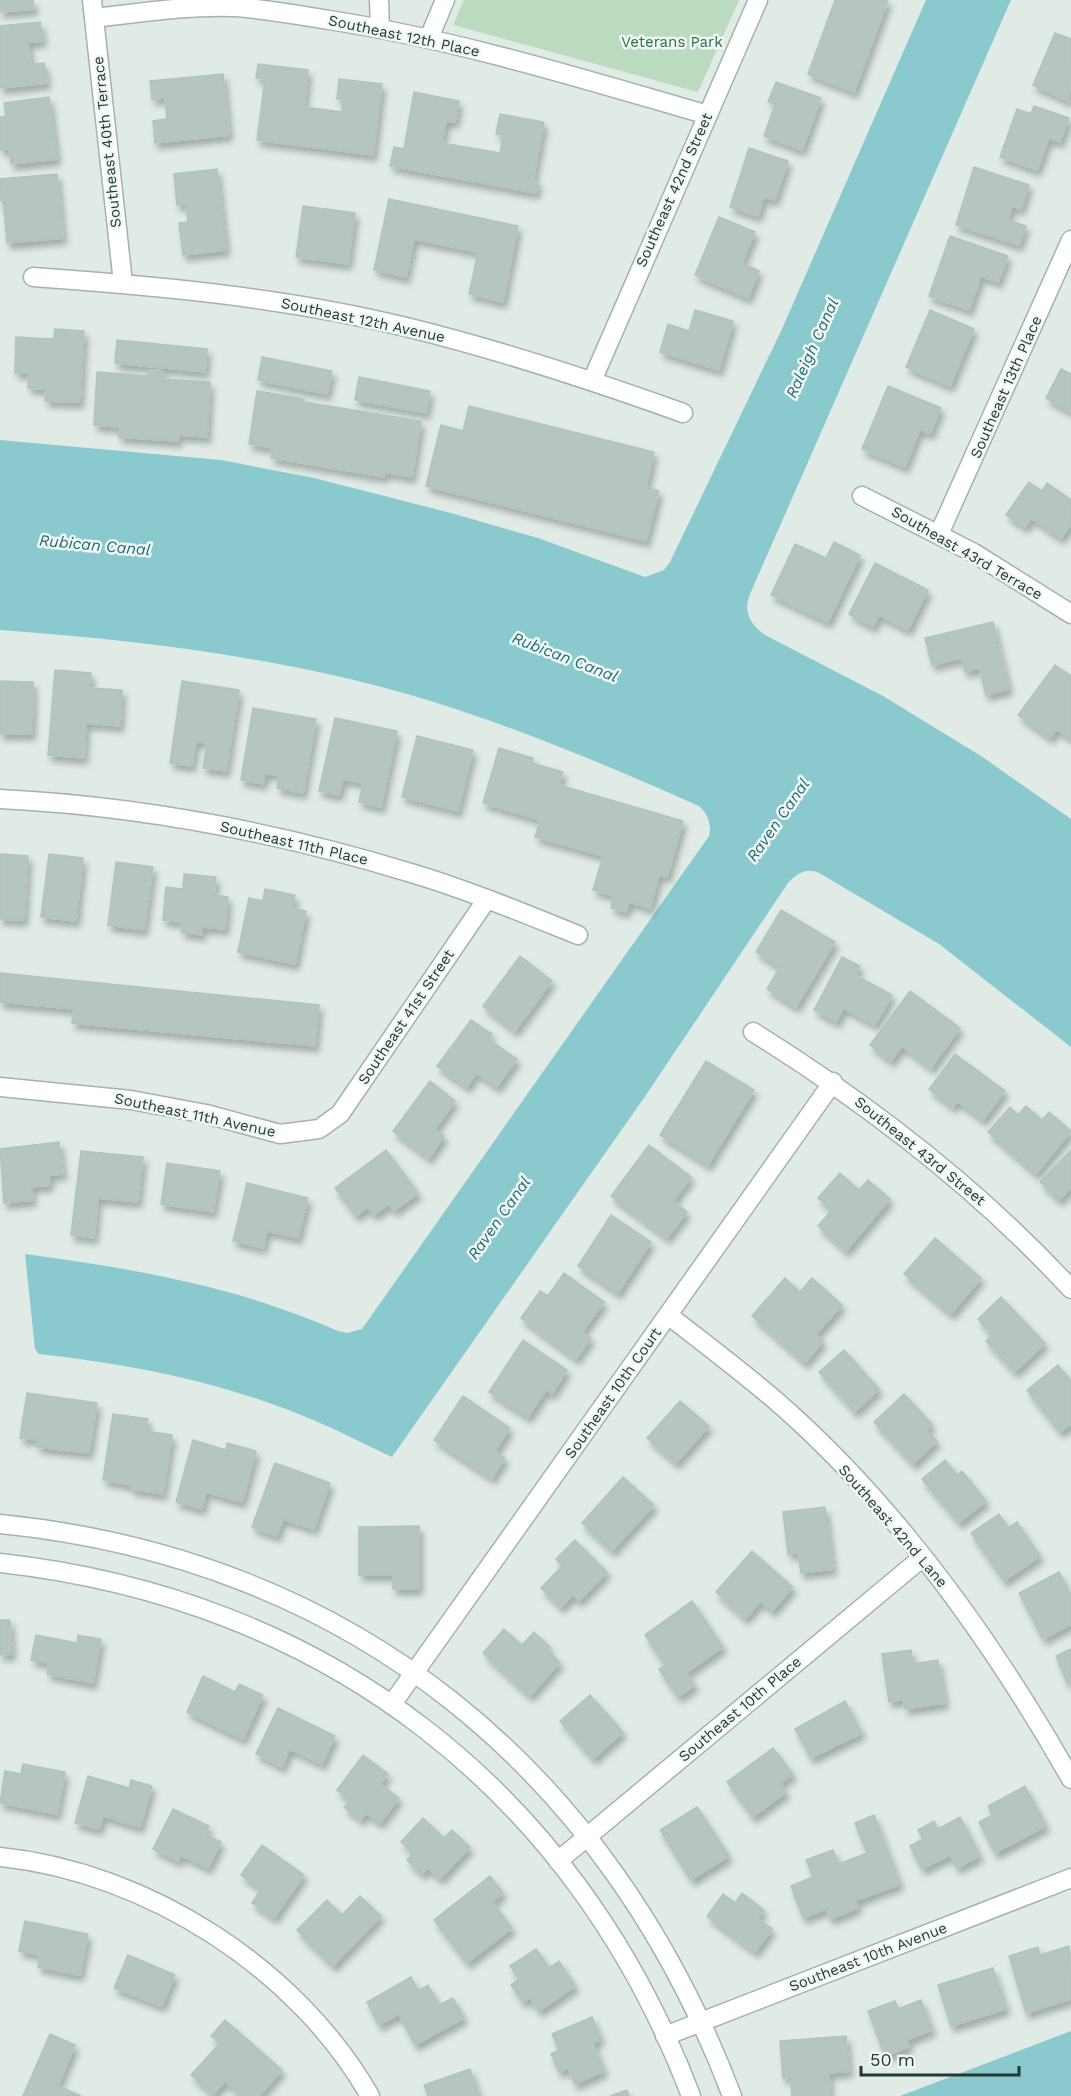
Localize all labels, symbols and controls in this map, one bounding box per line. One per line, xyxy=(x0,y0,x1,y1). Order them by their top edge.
street label: Southeast 12th Place xyxy=(327,11,481,61)
park label: Veterans Park xyxy=(621,33,723,51)
street label: Southeast 40th Terrace xyxy=(89,55,125,229)
street label: Southeast 42nd Street xyxy=(632,110,716,270)
street label: Southeast 12th Avenue xyxy=(279,294,447,346)
water label: Raleigh Canal xyxy=(781,295,843,401)
street label: Southeast 13th Place xyxy=(966,313,1046,461)
street label: Southeast 43rd Terrace xyxy=(888,502,1046,604)
water label: Rubican Canal xyxy=(39,531,152,559)
water label: Rubican Canal xyxy=(509,628,621,686)
water label: Raven Canal xyxy=(742,775,814,865)
street label: Southeast 11th Place xyxy=(218,817,370,869)
street label: Southeast 41st Street xyxy=(354,945,458,1088)
street label: Southeast 11th Avenue xyxy=(113,1089,277,1141)
street label: Southeast 43rd Street xyxy=(851,1093,990,1210)
water label: Raven Canal xyxy=(463,1173,535,1263)
street label: Southeast 10th Court xyxy=(561,1323,666,1462)
street label: Southeast 42nd Lane xyxy=(835,1461,951,1591)
street label: Southeast 10th Place xyxy=(675,1652,805,1766)
street label: Southeast 10th Avenue xyxy=(786,1919,950,1995)
scale bar xyxy=(861,2039,1018,2077)
text: 50 m xyxy=(870,2049,915,2070)

